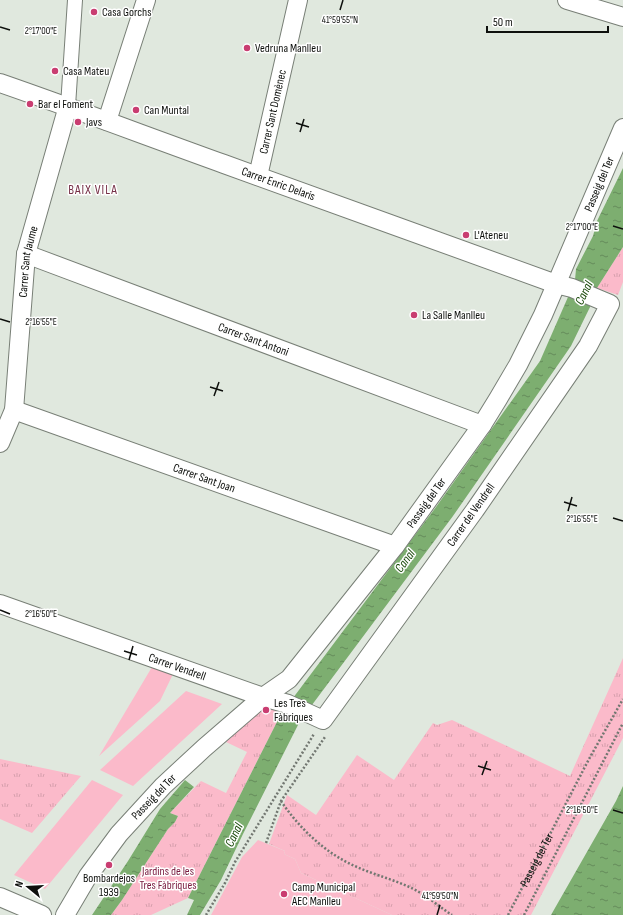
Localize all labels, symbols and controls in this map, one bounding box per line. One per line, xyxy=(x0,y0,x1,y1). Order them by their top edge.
place label: Casa Gorchs xyxy=(102,5,152,20)
marker: Casa Gorchs xyxy=(89,7,99,17)
scale bar xyxy=(487,8,608,34)
text: 41°59'55"N xyxy=(322,14,358,26)
text: 50 m xyxy=(493,15,513,30)
text: 2°17'00"E xyxy=(25,25,57,37)
place label: Vedruna Manlleu xyxy=(255,41,321,56)
marker: Vedruna Manlleu xyxy=(242,43,252,53)
place label: Casa Mateu xyxy=(63,64,109,79)
marker: Casa Mateu xyxy=(50,66,60,76)
street label: Carrer Sant Domènec xyxy=(256,68,290,155)
place label: Bar el Foment xyxy=(38,97,93,112)
marker: Bar el Foment xyxy=(25,99,35,109)
place label: Can Muntal xyxy=(144,103,189,118)
marker: Can Muntal xyxy=(131,105,141,115)
place label: Javs xyxy=(85,115,102,130)
marker: Javs xyxy=(73,117,83,127)
street label: Passeig del Ter xyxy=(581,154,618,214)
street label: Carrer Enric Delaris xyxy=(240,163,317,204)
district label: BAIX VILA xyxy=(68,182,118,198)
text: 2°17'00"E xyxy=(566,221,598,233)
street label: Carrer Sant Jaume xyxy=(15,224,41,298)
place label: L'Ateneu xyxy=(474,228,508,243)
marker: L'Ateneu xyxy=(461,230,471,240)
water label: Canal xyxy=(571,278,597,307)
place label: La Salle Manlleu xyxy=(422,308,485,323)
marker: La Salle Manlleu xyxy=(409,310,419,320)
text: 2°16'55"E xyxy=(25,316,57,328)
street label: Carrer Sant Antoni xyxy=(216,319,291,359)
street label: Carrer Sant Joan xyxy=(171,460,237,496)
street label: Passeig del Ter xyxy=(403,474,450,531)
street label: Carrer del Vendrell xyxy=(444,481,498,549)
text: 2°16'55"E xyxy=(566,513,598,525)
water label: Canal xyxy=(391,546,419,576)
text: 2°16'50"E xyxy=(25,608,57,620)
street label: Carrer Vendrell xyxy=(147,650,208,684)
place label: Les Tres Fàbriques xyxy=(274,696,313,725)
marker: Les Tres Fàbriques xyxy=(261,705,271,715)
street label: Passeig del Ter xyxy=(128,771,180,823)
text: 2°16'50"E xyxy=(566,804,598,816)
water label: Canal xyxy=(221,820,247,849)
street label: Passeig del Ter xyxy=(517,830,557,889)
marker: Bombardejos 1939 xyxy=(104,860,114,870)
park label: Jardins de les Tres Fàbriques xyxy=(139,864,197,893)
north arrow xyxy=(8,867,48,907)
place label: Bombardejos 1939 xyxy=(83,871,135,900)
text: N xyxy=(12,879,26,889)
place label: Camp Municipal AEC Manlleu xyxy=(291,880,355,909)
marker: Camp Municipal AEC Manlleu xyxy=(279,889,289,899)
text: 41°59'50"N xyxy=(422,890,458,902)

